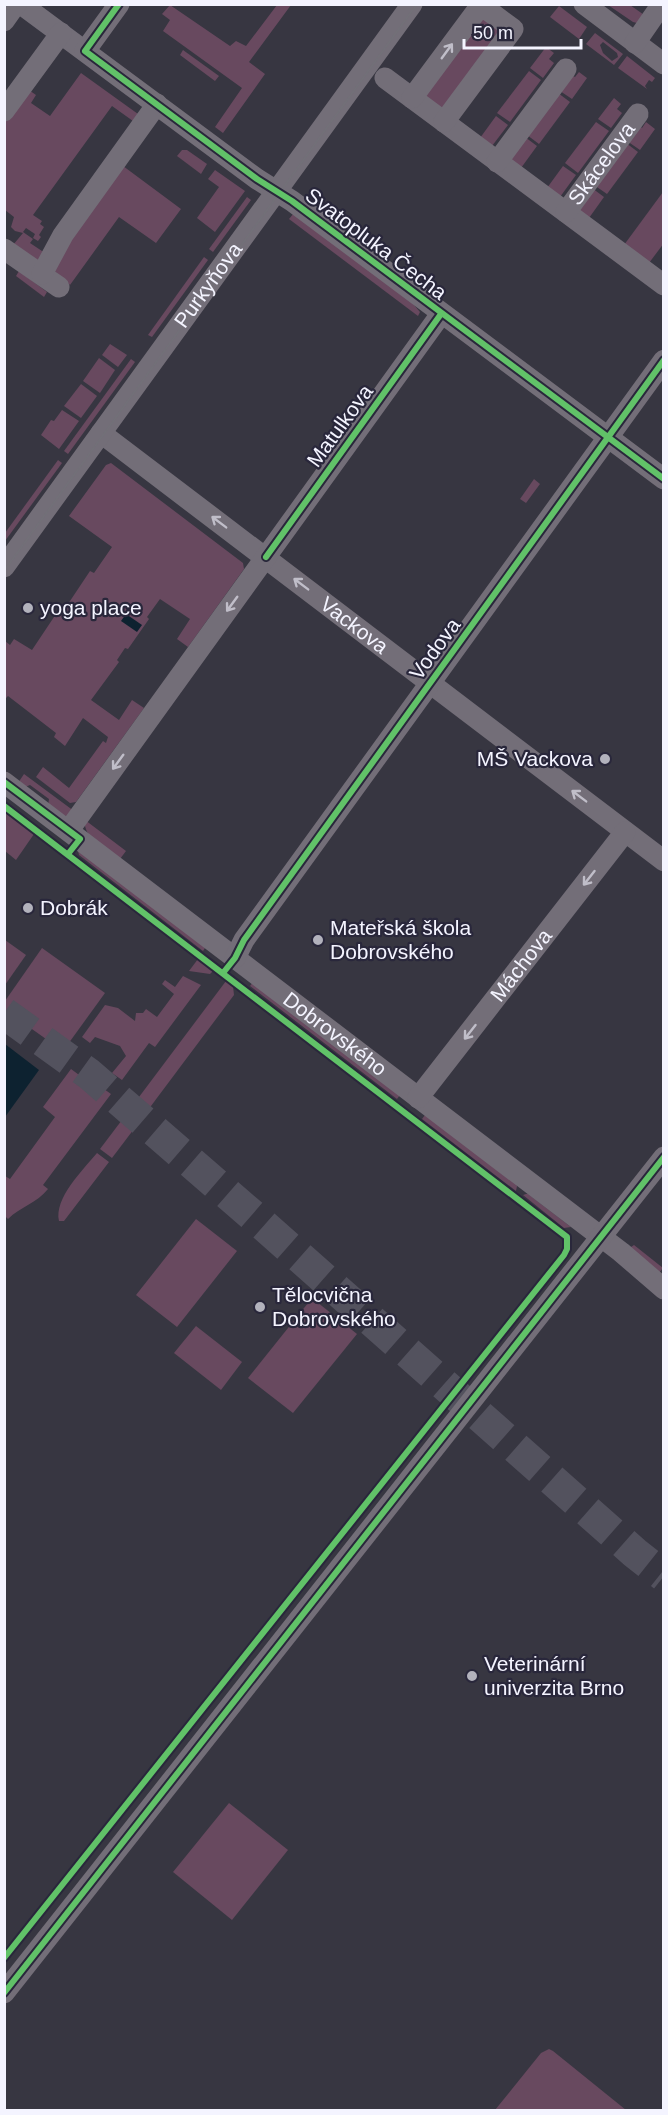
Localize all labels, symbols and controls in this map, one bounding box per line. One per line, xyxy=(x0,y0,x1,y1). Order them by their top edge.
scale bar xyxy=(464,12,581,50)
text: 50 m xyxy=(473,23,513,43)
one-way arrow xyxy=(441,44,453,60)
street label: Skácelova xyxy=(563,117,639,209)
street label: Svatopluka Čecha xyxy=(301,183,452,304)
street label: Purkyňova xyxy=(169,238,246,332)
street label: Matulkova xyxy=(302,380,377,471)
one-way arrow xyxy=(212,515,228,528)
one-way arrow xyxy=(294,577,310,590)
street label: Vackova xyxy=(316,592,393,658)
place label: yoga place xyxy=(40,596,142,619)
one-way arrow xyxy=(226,596,238,612)
marker: yoga place xyxy=(21,601,35,615)
street label: Vodova xyxy=(405,613,465,684)
place label: MŠ Vackova xyxy=(477,747,593,770)
marker: MŠ Vackova xyxy=(598,752,612,766)
one-way arrow xyxy=(111,754,124,770)
one-way arrow xyxy=(571,790,587,802)
one-way arrow xyxy=(583,870,596,886)
place label: Dobrák xyxy=(40,896,108,919)
marker: Dobrák xyxy=(21,901,35,915)
place label: Mateřská škola Dobrovského xyxy=(330,916,472,963)
street label: Máchova xyxy=(486,924,556,1006)
marker: Mateřská škola Dobrovského xyxy=(311,933,325,947)
street label: Dobrovského xyxy=(279,987,391,1080)
one-way arrow xyxy=(463,1024,476,1040)
place label: Tělocvična Dobrovského xyxy=(272,1283,396,1330)
marker: Tělocvična Dobrovského xyxy=(253,1300,267,1314)
place label: Veterinární univerzita Brno xyxy=(484,1652,624,1699)
marker: Veterinární univerzita Brno xyxy=(465,1669,479,1683)

